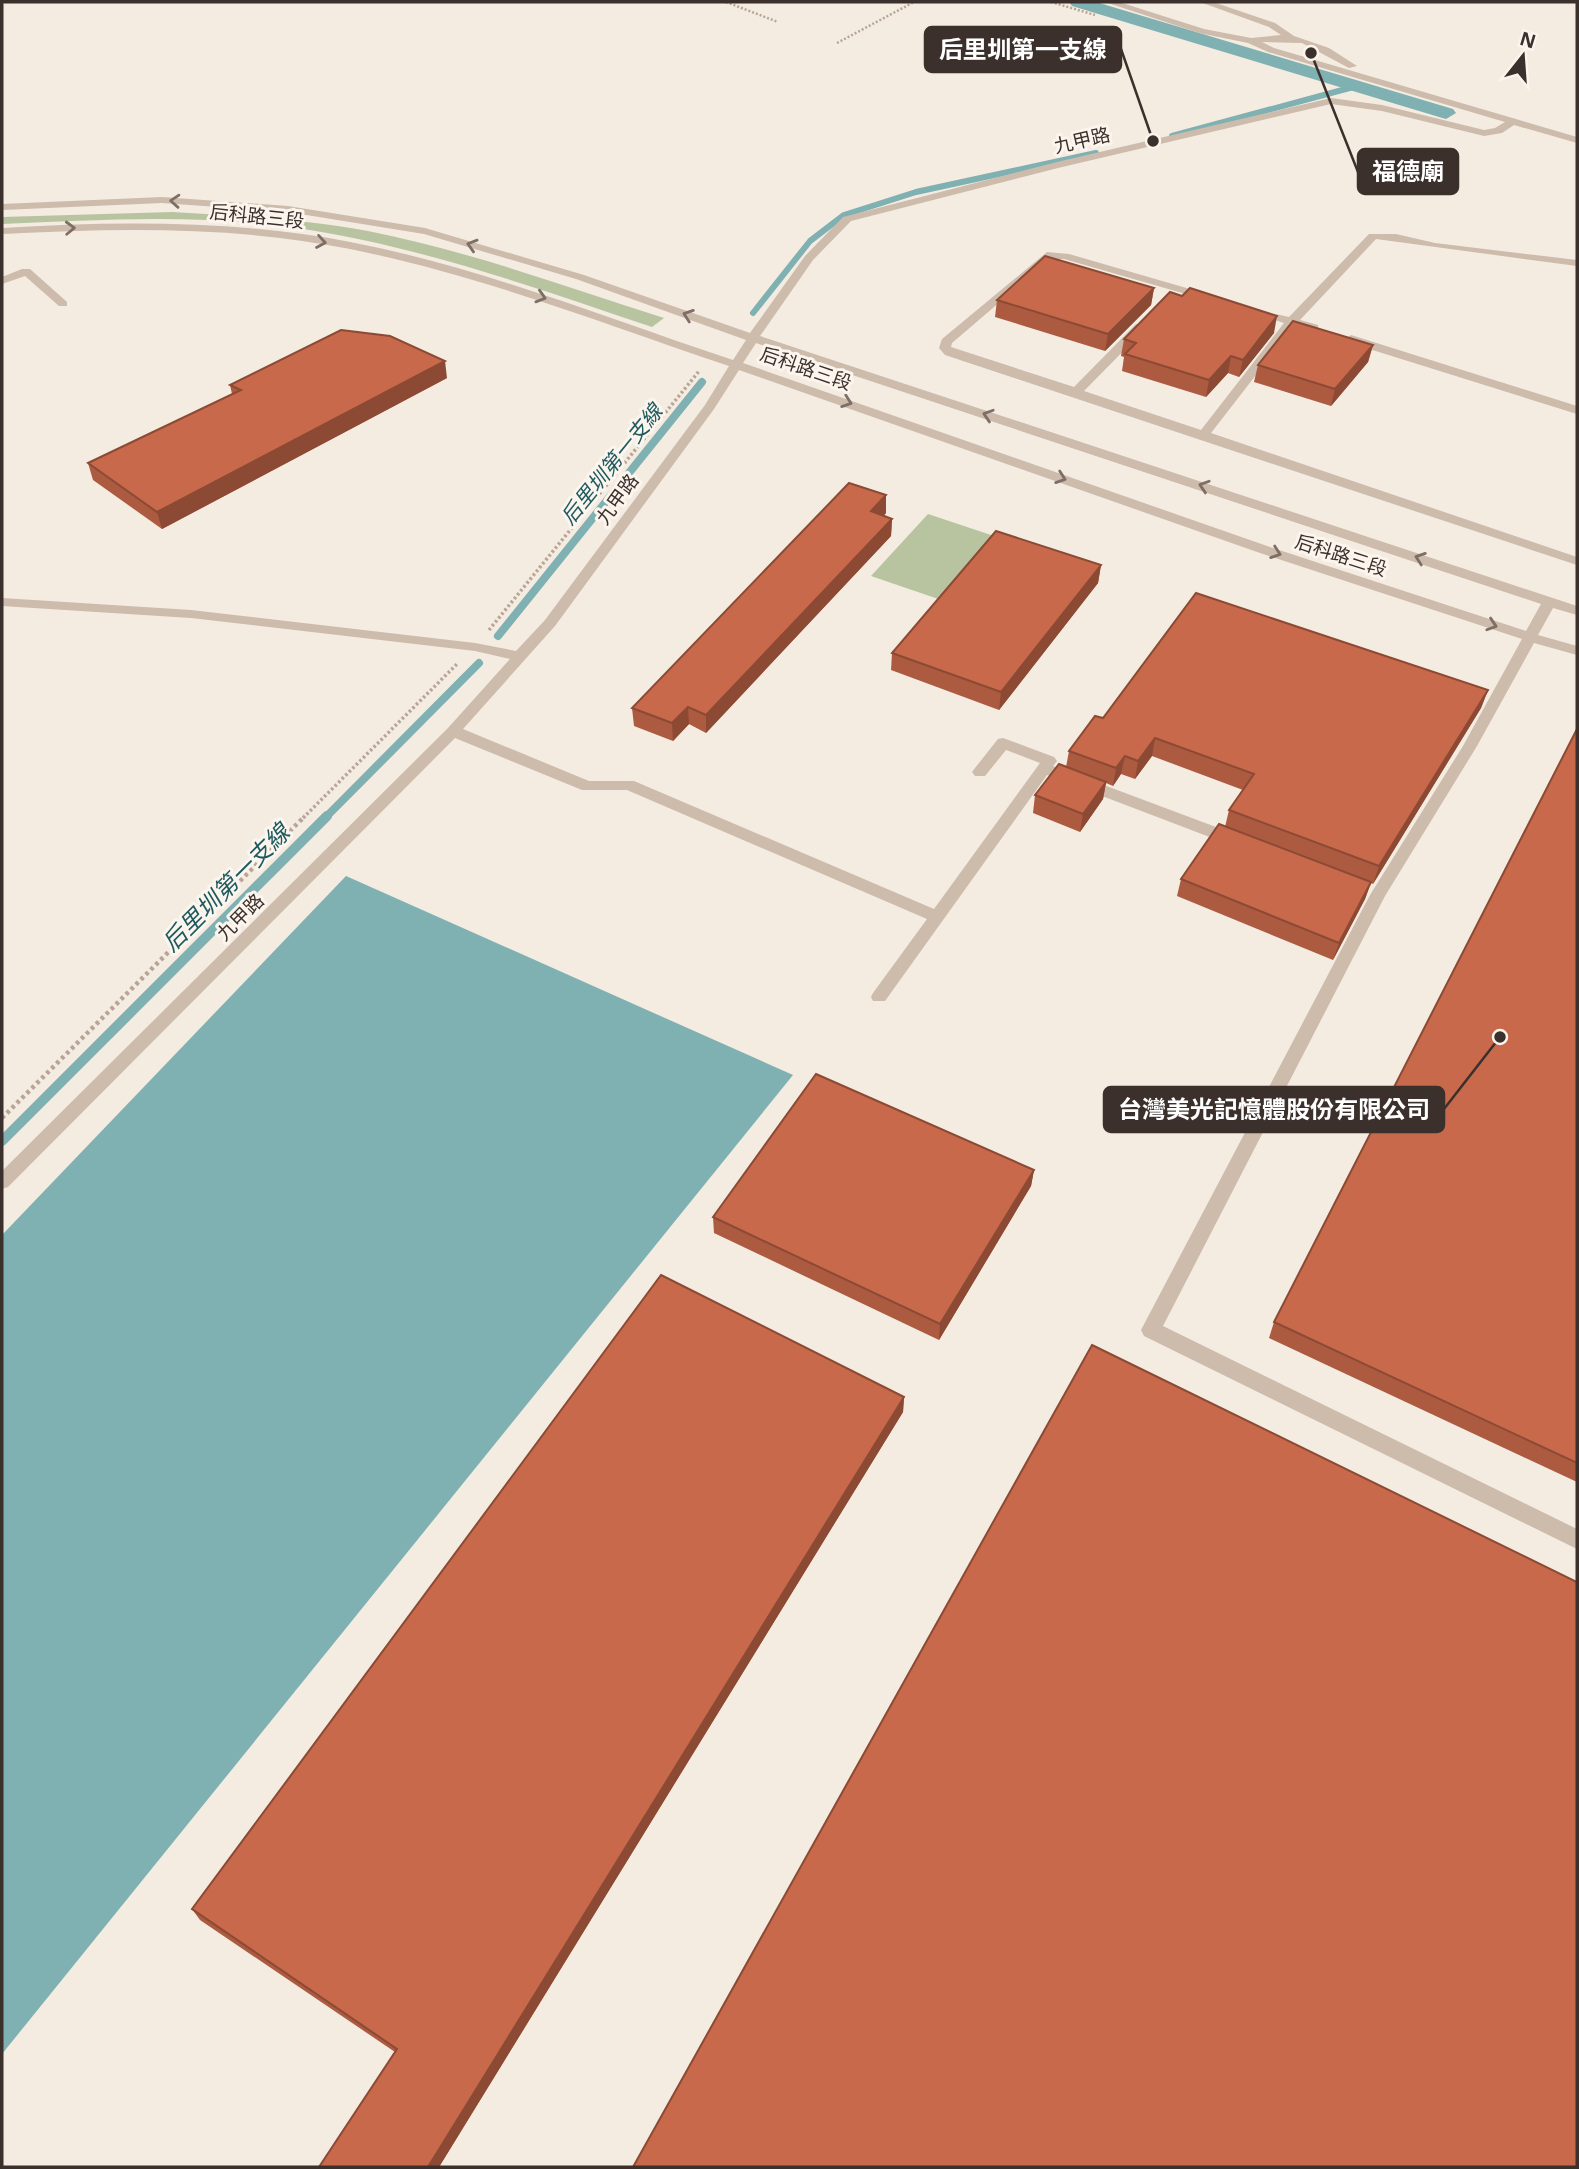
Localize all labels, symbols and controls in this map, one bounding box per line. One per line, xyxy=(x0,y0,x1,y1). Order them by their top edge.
north arrow xyxy=(1488,21,1558,91)
text: N xyxy=(1517,25,1539,54)
callout: 后里圳第一支線 xyxy=(925,27,1121,72)
text: 后里圳第一支線 xyxy=(939,32,1107,65)
street label: 九甲路 xyxy=(1051,121,1113,159)
callout: 福德廟 xyxy=(1358,149,1458,194)
text: 福德廟 xyxy=(1372,154,1444,187)
one-way arrow xyxy=(169,194,180,209)
street label: 后科路三段 xyxy=(208,198,306,234)
one-way arrow xyxy=(65,221,76,236)
one-way arrow xyxy=(315,234,327,249)
one-way arrow xyxy=(466,239,478,253)
one-way arrow xyxy=(535,289,547,304)
one-way arrow xyxy=(683,309,695,323)
street label: 后科路三段 xyxy=(757,340,855,396)
one-way arrow xyxy=(840,394,852,408)
water label: 后里圳第一支線 xyxy=(554,397,669,530)
one-way arrow xyxy=(982,408,994,423)
street label: 九甲路 xyxy=(590,468,644,530)
one-way arrow xyxy=(1055,470,1067,484)
one-way arrow xyxy=(1198,480,1210,494)
street label: 后科路三段 xyxy=(1292,528,1390,582)
one-way arrow xyxy=(1270,545,1282,559)
one-way arrow xyxy=(1414,552,1426,566)
one-way arrow xyxy=(1486,616,1498,631)
water label: 后里圳第一支線 xyxy=(154,814,298,958)
street label: 九甲路 xyxy=(211,888,269,946)
callout: 台灣美光記憶體股份有限公司 xyxy=(1104,1087,1444,1132)
text: 台灣美光記憶體股份有限公司 xyxy=(1118,1092,1430,1125)

